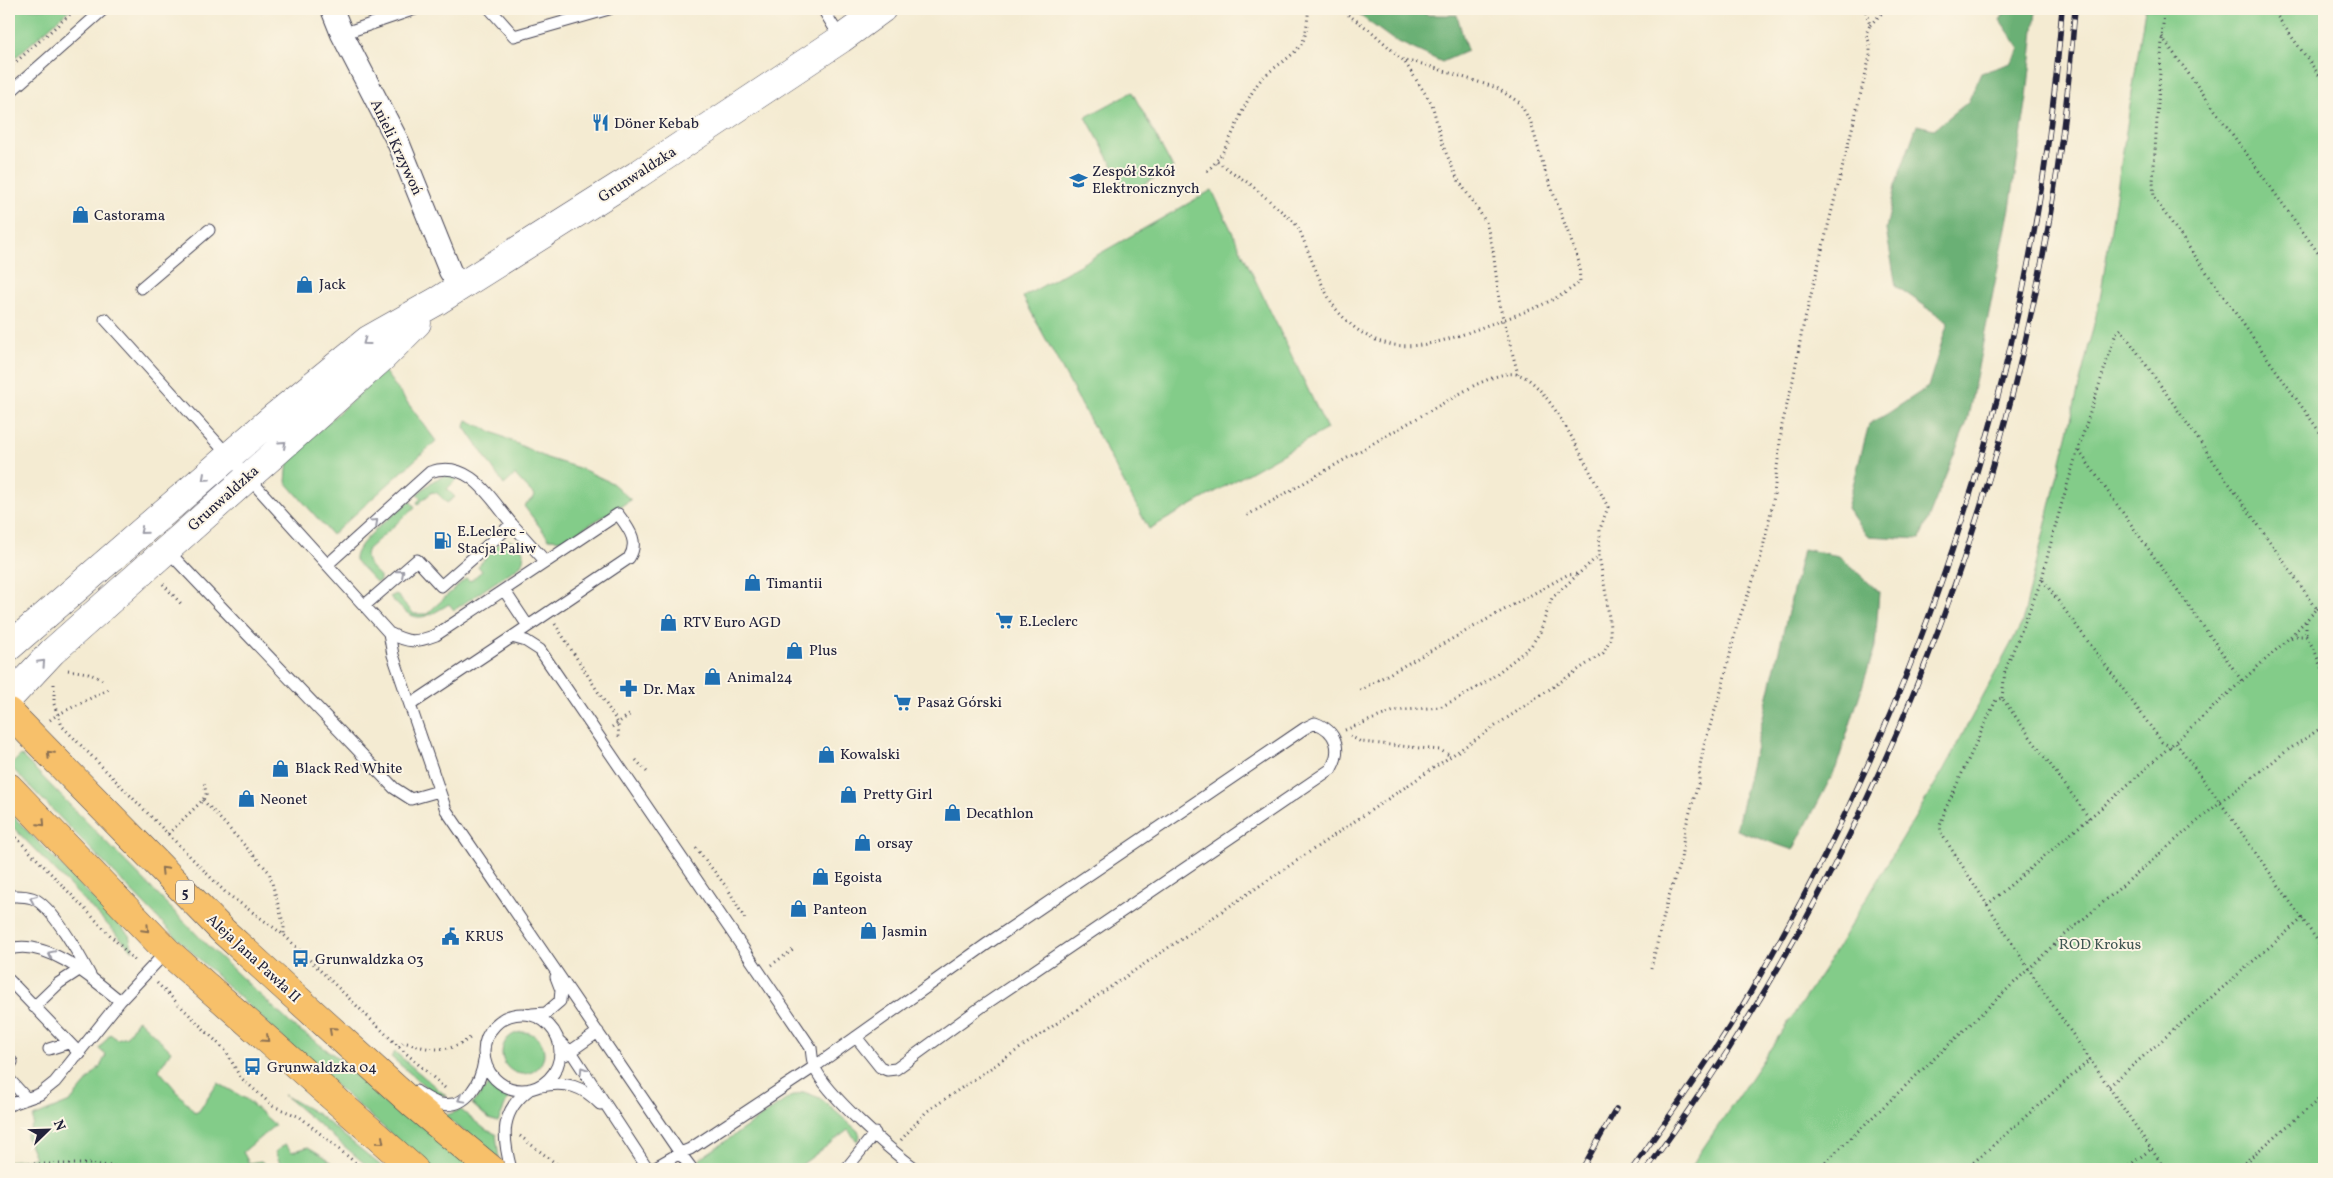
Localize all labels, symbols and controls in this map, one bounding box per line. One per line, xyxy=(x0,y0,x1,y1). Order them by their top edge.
street label: Anieli Krzywoń xyxy=(364,96,427,199)
restaurant icon: Döner Kebab xyxy=(590,113,610,133)
place label: Döner Kebab xyxy=(614,114,699,135)
street label: Grunwaldzka xyxy=(595,142,681,208)
place label: Zespół Szkół Elektronicznych xyxy=(1092,162,1200,200)
school or university icon: Zespół Szkół Elektronicznych xyxy=(1068,170,1088,190)
shop icon: Castorama xyxy=(70,205,90,225)
place label: Castorama xyxy=(94,206,165,227)
shop icon: Jack xyxy=(295,274,315,294)
place label: Jack xyxy=(319,275,346,296)
one-way arrow xyxy=(363,337,372,345)
one-way arrow xyxy=(278,440,287,449)
street label: Grunwaldzka xyxy=(184,461,264,537)
one-way arrow xyxy=(202,472,211,481)
one-way arrow xyxy=(369,518,378,527)
place label: E.Leclerc - Stacja Paliw xyxy=(457,522,537,560)
one-way arrow xyxy=(140,525,149,534)
fuel station icon: E.Leclerc - Stacja Paliw xyxy=(433,530,453,550)
one-way arrow xyxy=(396,570,405,579)
shop icon: Timantii xyxy=(742,573,762,593)
place label: Timantii xyxy=(766,574,823,595)
supermarket icon: E.Leclerc xyxy=(995,611,1015,631)
shop icon: RTV Euro AGD xyxy=(659,612,679,632)
place label: E.Leclerc xyxy=(1019,612,1078,633)
place label: RTV Euro AGD xyxy=(683,613,781,634)
shop icon: Plus xyxy=(785,640,805,660)
place label: Plus xyxy=(809,641,837,662)
one-way arrow xyxy=(36,659,45,668)
shop icon: Animal24 xyxy=(703,667,723,687)
place label: Animal24 xyxy=(727,668,793,689)
pharmacy icon: Dr. Max xyxy=(619,679,639,699)
place label: Dr. Max xyxy=(643,680,695,701)
supermarket icon: Pasaż Górski xyxy=(893,692,913,712)
place label: Pasaż Górski xyxy=(917,693,1002,714)
shop icon: Kowalski xyxy=(816,744,836,764)
place label: Kowalski xyxy=(840,745,900,766)
one-way arrow xyxy=(47,751,56,760)
shop icon: Black Red White xyxy=(271,758,291,778)
place label: Black Red White xyxy=(295,759,402,780)
shop icon: Pretty Girl xyxy=(839,784,859,804)
place label: Pretty Girl xyxy=(863,785,932,806)
shop icon: Neonet xyxy=(236,789,256,809)
place label: Neonet xyxy=(260,790,308,811)
shop icon: Decathlon xyxy=(942,803,962,823)
place label: Decathlon xyxy=(966,804,1034,825)
one-way arrow xyxy=(36,817,45,826)
shop icon: orsay xyxy=(853,833,873,853)
place label: orsay xyxy=(877,834,913,855)
one-way arrow xyxy=(161,867,170,876)
shop icon: Egoista xyxy=(810,867,830,887)
place label: Egoista xyxy=(834,868,882,889)
road number: 5 xyxy=(176,880,194,904)
one-way arrow xyxy=(29,895,38,906)
shop icon: Panteon xyxy=(789,899,809,919)
place label: Panteon xyxy=(813,900,867,921)
street label: Aleja Jana Pawła II xyxy=(201,910,305,1008)
shop icon: Jasmin xyxy=(858,921,878,941)
place label: Jasmin xyxy=(882,922,928,943)
one-way arrow xyxy=(140,923,149,932)
public building icon: KRUS xyxy=(441,926,461,946)
place label: KRUS xyxy=(465,927,504,948)
park label: ROD Krokus xyxy=(2059,935,2141,956)
bus stop icon: Grunwaldzka 03 xyxy=(291,949,311,969)
one-way arrow xyxy=(47,950,56,960)
place label: Grunwaldzka 03 xyxy=(315,950,424,971)
one-way arrow xyxy=(329,1027,338,1036)
one-way arrow xyxy=(260,1033,269,1042)
bus stop icon: Grunwaldzka 04 xyxy=(243,1057,263,1077)
place label: Grunwaldzka 04 xyxy=(267,1058,377,1079)
one-way arrow xyxy=(579,1066,589,1075)
one-way arrow xyxy=(458,1093,467,1103)
north arrow xyxy=(22,1106,72,1156)
text: N xyxy=(48,1117,69,1134)
one-way arrow xyxy=(376,1136,385,1145)

